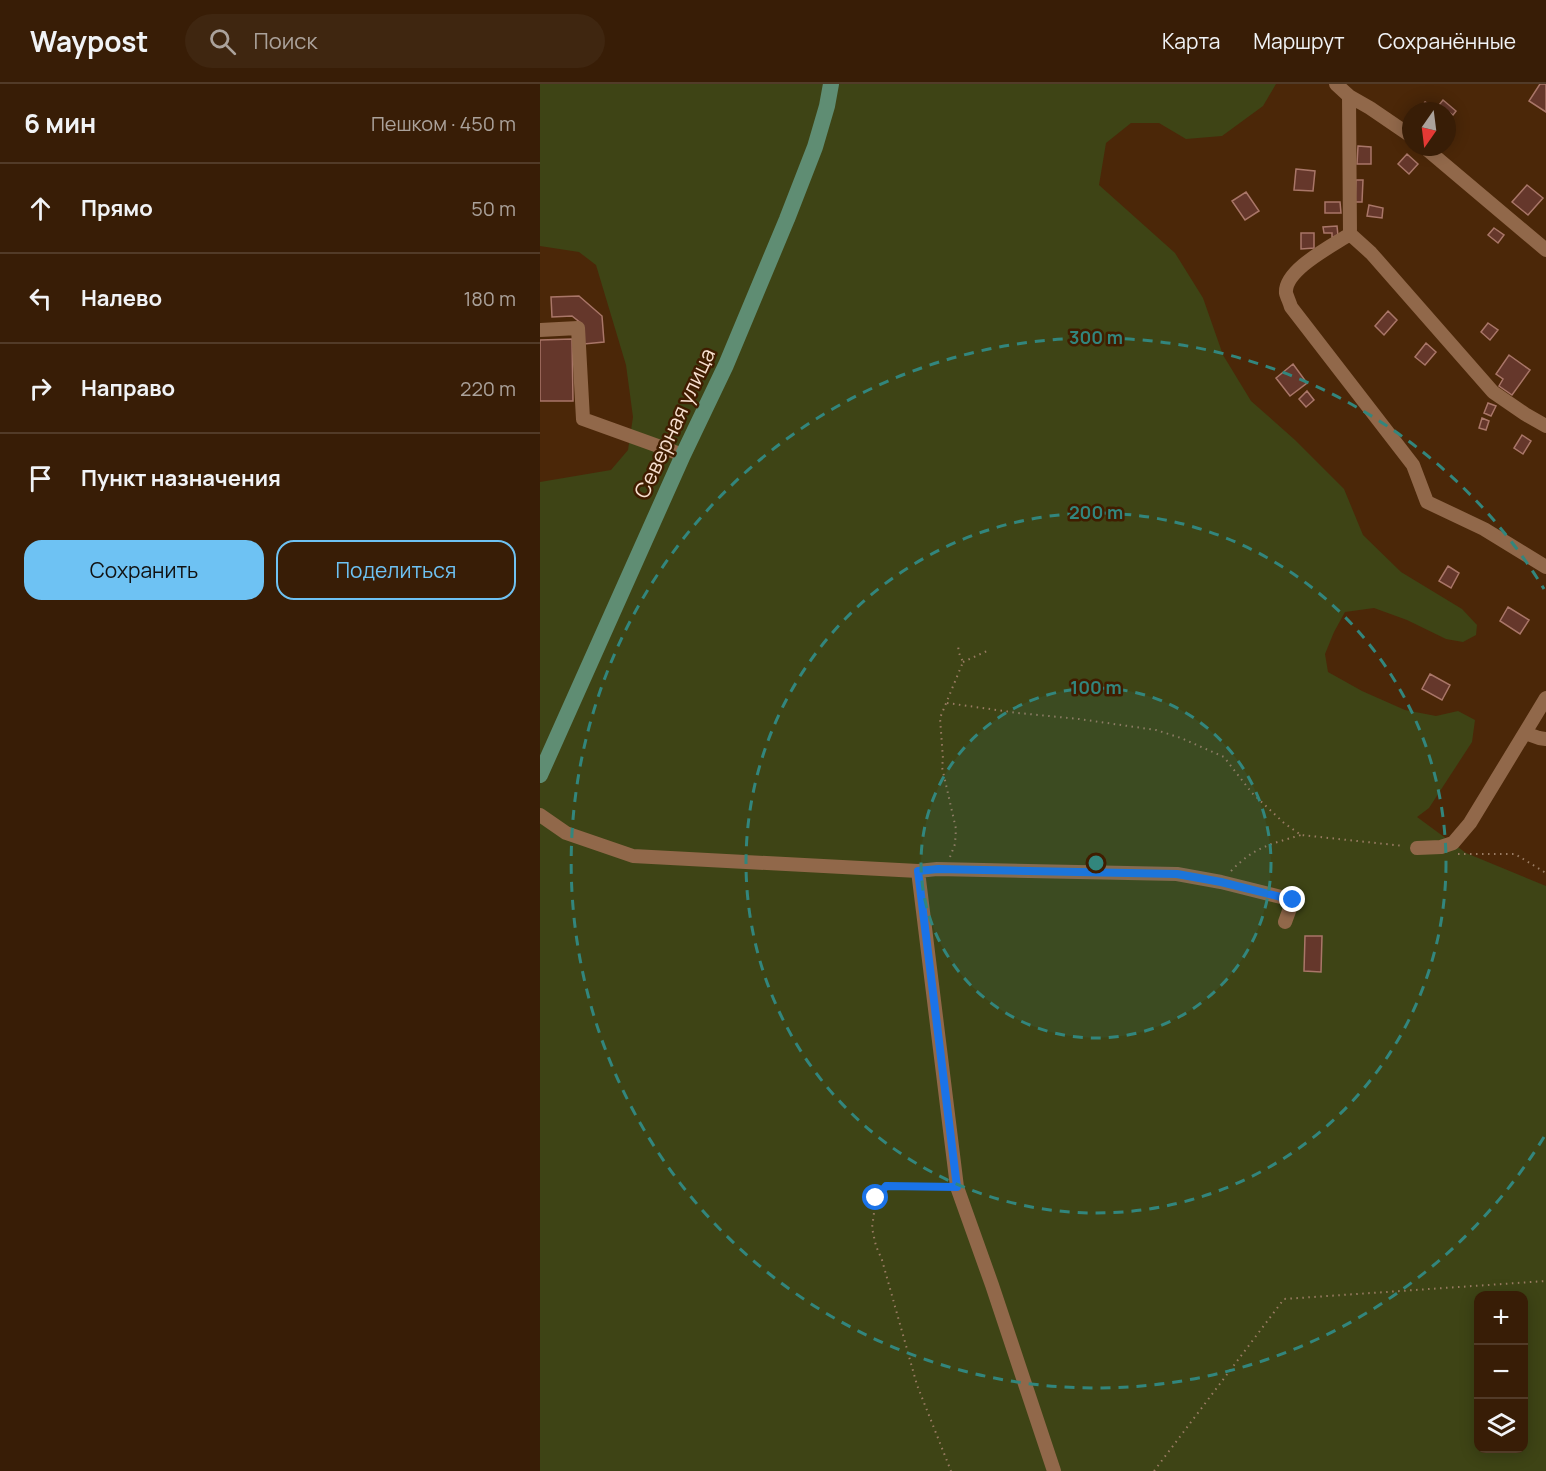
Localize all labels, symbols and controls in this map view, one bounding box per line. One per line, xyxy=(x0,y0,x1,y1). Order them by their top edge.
search box xyxy=(185,14,605,68)
text: Waypost xyxy=(30,22,149,60)
icon: search xyxy=(206,25,239,58)
text: Поиск xyxy=(254,26,317,56)
text: Карта xyxy=(1162,27,1220,55)
text: Маршрут xyxy=(1253,27,1345,55)
text: Сохранённые xyxy=(1378,27,1516,55)
north arrow xyxy=(1402,102,1456,156)
text: 6 мин xyxy=(24,105,96,141)
text: Пешком · 450 m xyxy=(371,110,516,137)
icon: ahead xyxy=(24,192,57,225)
text: Прямо xyxy=(81,193,153,223)
text: 50 m xyxy=(471,195,516,222)
icon: left xyxy=(24,282,57,315)
text: Налево xyxy=(81,283,162,313)
text: 180 m xyxy=(463,285,516,312)
text: 300 m xyxy=(1069,325,1123,349)
street label: Северная улица xyxy=(627,343,721,503)
icon: right xyxy=(24,372,57,405)
text: Направо xyxy=(81,373,175,403)
text: 220 m xyxy=(460,375,516,402)
icon: arrive xyxy=(24,462,57,495)
text: Пункт назначения xyxy=(81,463,281,493)
text: 200 m xyxy=(1069,500,1123,524)
button: Сохранить xyxy=(24,540,264,600)
button: Поделиться xyxy=(276,540,516,600)
text: 100 m xyxy=(1070,675,1122,699)
centre of rings xyxy=(1086,853,1106,873)
route end xyxy=(1279,886,1305,912)
route start xyxy=(862,1184,888,1210)
map controls xyxy=(1474,1291,1528,1453)
button: + xyxy=(1474,1291,1528,1345)
button: − xyxy=(1474,1345,1528,1399)
button: layers xyxy=(1474,1399,1528,1453)

